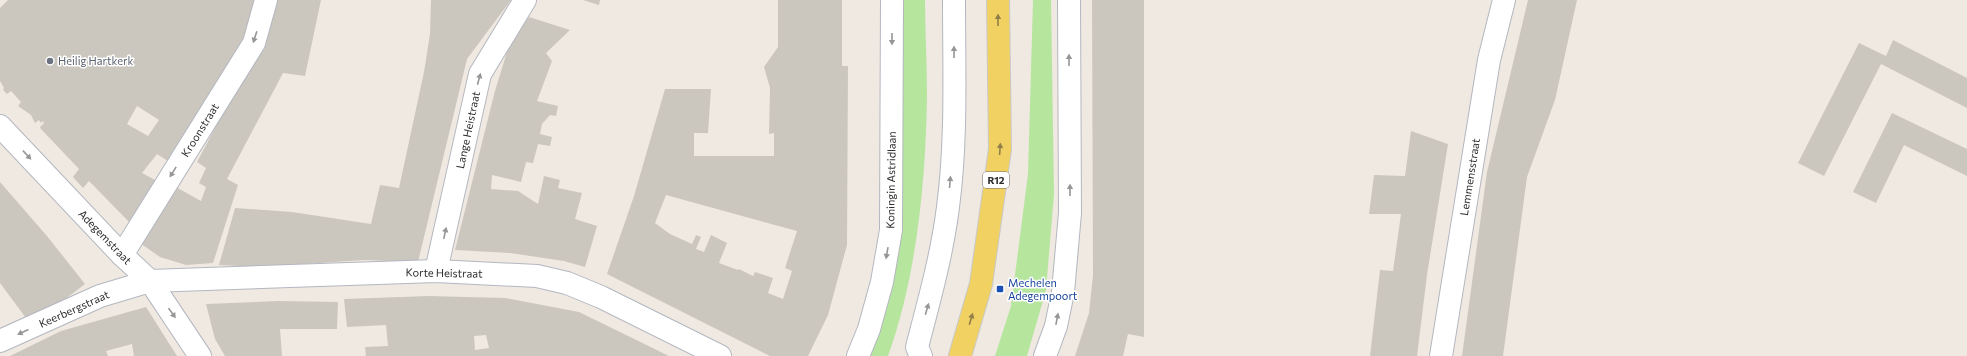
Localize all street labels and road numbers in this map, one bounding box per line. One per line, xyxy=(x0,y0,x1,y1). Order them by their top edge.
street label: Lange Heistraat xyxy=(453,90,482,170)
street label: Kroonstraat xyxy=(178,100,221,159)
street label: Koningin Astridlaan xyxy=(883,131,898,229)
street label: Lemmensstraat xyxy=(1457,137,1482,217)
road number: R12 xyxy=(983,172,1009,188)
street label: Adegemstraat xyxy=(76,207,135,267)
street label: Korte Heistraat xyxy=(405,265,483,280)
street label: Keerbergstraat xyxy=(37,287,111,330)

